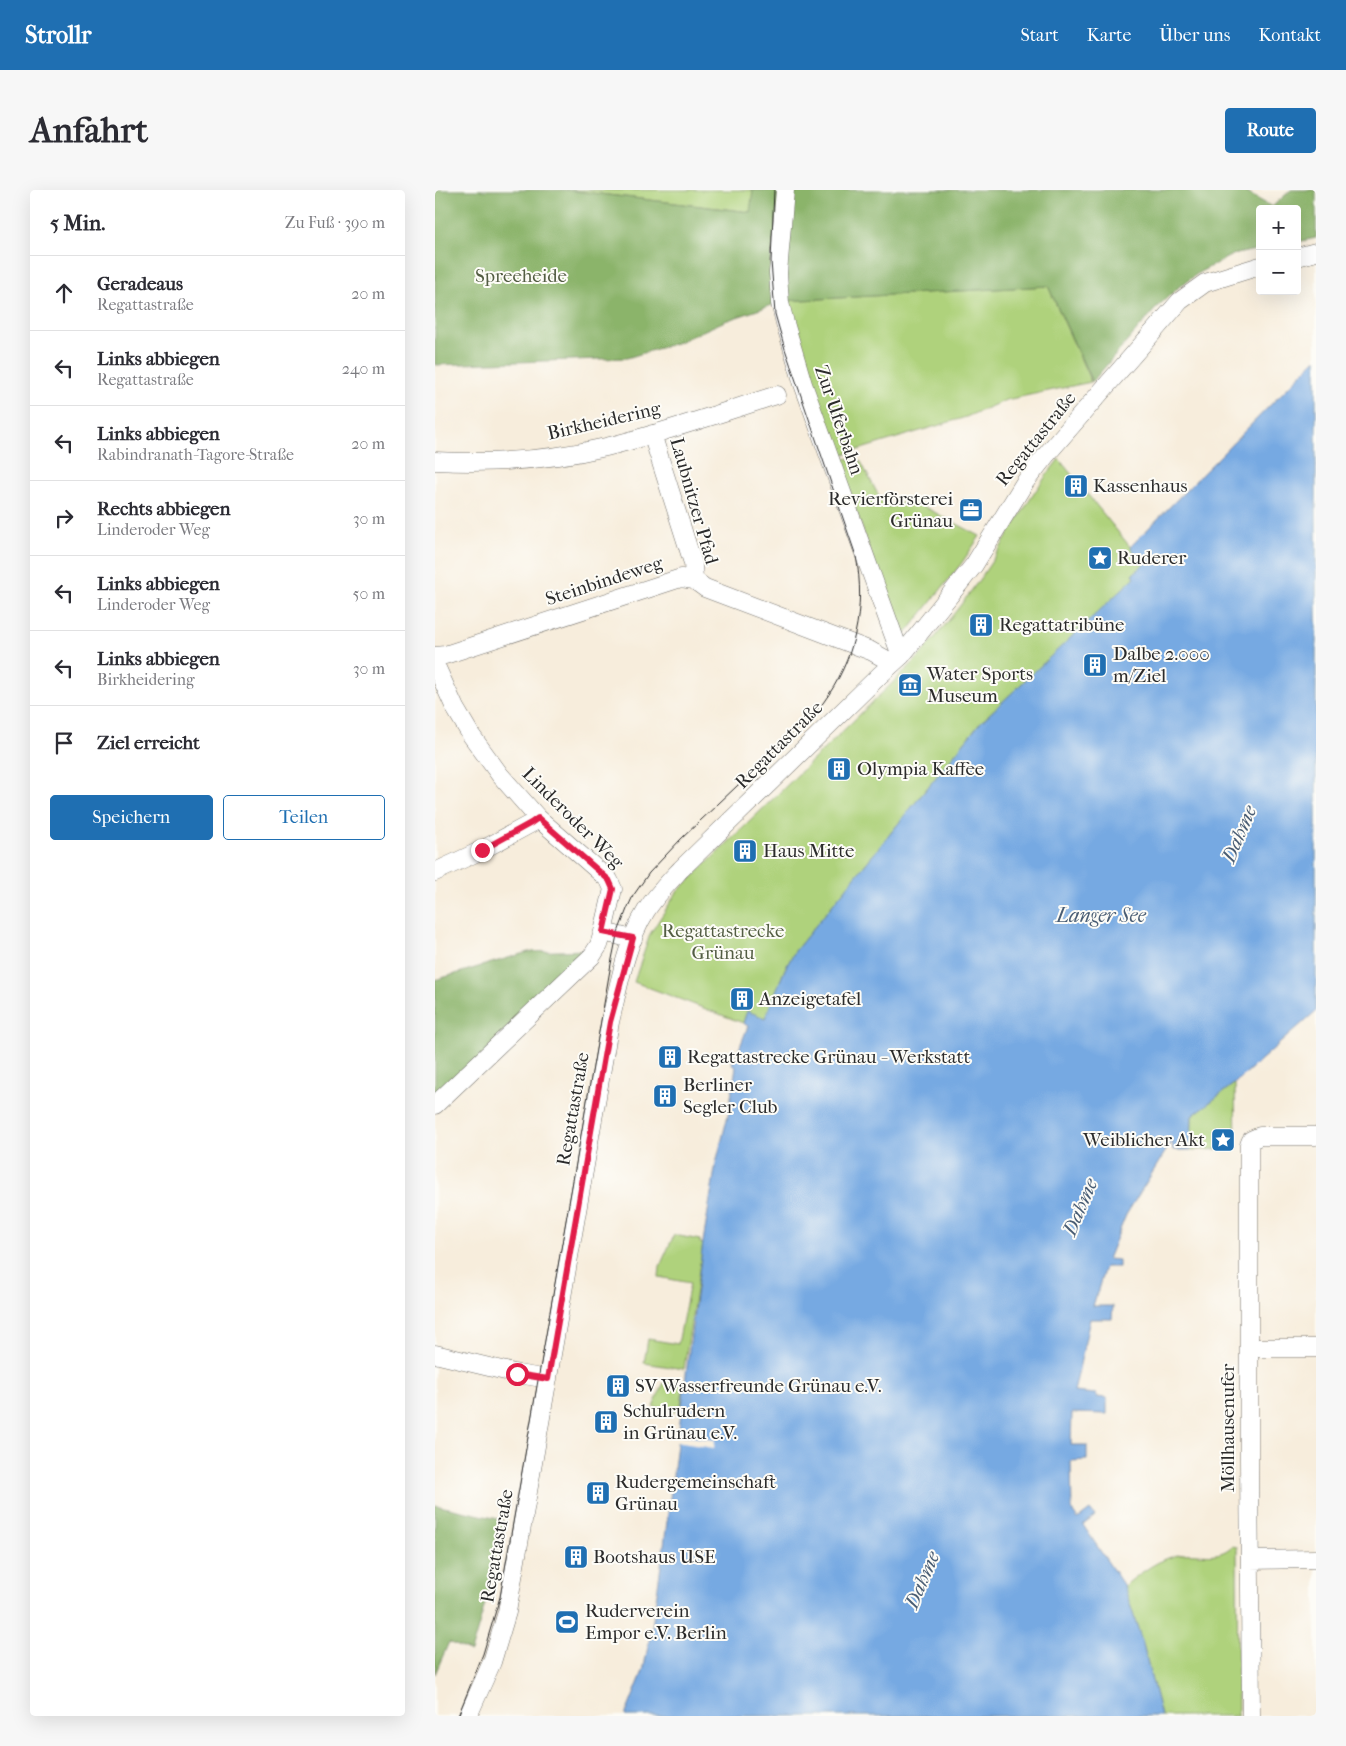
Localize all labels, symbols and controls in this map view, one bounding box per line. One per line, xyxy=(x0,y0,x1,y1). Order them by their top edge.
text: Strollr xyxy=(25,21,92,49)
text: Start xyxy=(1020,25,1059,46)
text: Karte xyxy=(1087,25,1131,46)
text: Über uns xyxy=(1159,25,1230,46)
text: Kontakt xyxy=(1258,25,1321,46)
button: Route xyxy=(1225,108,1316,153)
text: Anfahrt xyxy=(30,110,148,151)
map controls xyxy=(1256,205,1301,295)
button: + xyxy=(1256,205,1301,250)
text: 5 Min. xyxy=(50,211,105,235)
text: Zu Fuß · 390 m xyxy=(285,213,385,232)
button: − xyxy=(1256,250,1301,295)
park label: Spreeheide xyxy=(475,265,567,287)
text: Geradeaus xyxy=(97,273,183,295)
icon: ahead xyxy=(50,279,78,307)
text: 20 m xyxy=(351,284,385,303)
text: Regattastraße xyxy=(97,295,194,314)
text: Links abbiegen xyxy=(97,348,220,370)
icon: left xyxy=(50,354,78,382)
text: 240 m xyxy=(342,359,385,378)
street label: Zur Uferbahn xyxy=(810,362,868,478)
text: Regattastraße xyxy=(97,370,194,389)
street label: Regattastraße xyxy=(991,388,1081,490)
street label: Birkheidering xyxy=(545,397,664,445)
text: Links abbiegen xyxy=(97,423,220,445)
icon: left xyxy=(50,429,78,457)
text: 20 m xyxy=(351,434,385,453)
street label: Laubnitzer Pfad xyxy=(665,435,723,568)
text: Rabindranath-Tagore-Straße xyxy=(97,445,294,464)
building icon: Kassenhaus xyxy=(1063,473,1089,499)
place label: Kassenhaus xyxy=(1093,475,1187,497)
place label: Revierförsterei Grünau xyxy=(828,488,953,532)
office icon: Revierförsterei Grünau xyxy=(958,497,984,523)
text: Rechts abbiegen xyxy=(97,498,231,520)
icon: right xyxy=(50,504,78,532)
text: 30 m xyxy=(353,509,385,528)
text: Linderoder Weg xyxy=(97,520,210,539)
place icon: Ruderer xyxy=(1087,545,1113,571)
place label: Ruderer xyxy=(1117,547,1187,569)
street label: Steinbindeweg xyxy=(543,551,666,610)
text: Links abbiegen xyxy=(97,573,220,595)
icon: left xyxy=(50,579,78,607)
text: 50 m xyxy=(353,584,385,603)
text: Linderoder Weg xyxy=(97,595,210,614)
building icon: Regattatribüne xyxy=(968,612,994,638)
place label: Regattatribüne xyxy=(999,614,1124,636)
place label: Dalbe 2.000 m/Ziel xyxy=(1113,643,1210,687)
text: Links abbiegen xyxy=(97,648,220,670)
building icon: Dalbe 2.000 m/Ziel xyxy=(1082,652,1108,678)
icon: left xyxy=(50,654,78,682)
text: 30 m xyxy=(353,659,385,678)
place label: Water Sports Museum xyxy=(926,663,1033,707)
text: Birkheidering xyxy=(97,670,194,689)
museum icon: Water Sports Museum xyxy=(897,672,923,698)
street label: Regattastraße xyxy=(731,697,827,793)
icon: arrive xyxy=(50,729,78,757)
text: Ziel erreicht xyxy=(97,732,200,754)
building icon: Olympia Kaffee xyxy=(826,756,852,782)
place label: Olympia Kaffee xyxy=(857,758,984,780)
street label: Linderoder Weg xyxy=(518,763,629,874)
button: Speichern xyxy=(50,795,213,840)
button: Teilen xyxy=(223,795,385,840)
water label: Dahme xyxy=(1216,801,1262,868)
building icon: Haus Mitte xyxy=(732,838,758,864)
route end xyxy=(471,839,494,862)
place label: Haus Mitte xyxy=(763,840,854,862)
water label: Langer See xyxy=(1054,904,1147,927)
park label: Regattastrecke Grünau xyxy=(662,920,784,964)
building icon: Anzeigetafel xyxy=(729,986,755,1012)
place label: Anzeigetafel xyxy=(758,988,861,1010)
building icon: Regattastrecke Grünau - Werkstatt xyxy=(657,1044,683,1070)
place label: Regattastrecke Grünau - Werkstatt xyxy=(687,1046,970,1068)
street label: Regattastraße xyxy=(552,1051,594,1167)
place label: Berliner Segler Club xyxy=(683,1074,778,1118)
building icon: Berliner Segler Club xyxy=(652,1083,678,1109)
place icon: Weiblicher Akt xyxy=(1210,1127,1236,1153)
place label: Weiblicher Akt xyxy=(1082,1129,1205,1151)
water label: Dahme xyxy=(1057,1174,1103,1241)
route start xyxy=(506,1363,529,1386)
street label: Möllhausenufer xyxy=(1217,1363,1239,1492)
building icon: SV Wasserfreunde Grünau e.V. xyxy=(605,1373,631,1399)
place label: SV Wasserfreunde Grünau e.V. xyxy=(635,1375,882,1397)
place label: Schulrudern in Grünau e.V. xyxy=(623,1400,737,1444)
building icon: Schulrudern in Grünau e.V. xyxy=(593,1409,619,1435)
place label: Rudergemeinschaft Grünau xyxy=(615,1471,776,1515)
building icon: Rudergemeinschaft Grünau xyxy=(585,1480,611,1506)
street label: Regattastraße xyxy=(476,1488,518,1604)
building icon: Bootshaus USE xyxy=(563,1544,589,1570)
place label: Bootshaus USE xyxy=(593,1546,716,1568)
water label: Dahme xyxy=(899,1547,945,1614)
place label: Ruderverein Empor e.V. Berlin xyxy=(585,1600,727,1644)
sports icon: Ruderverein Empor e.V. Berlin xyxy=(554,1609,580,1635)

